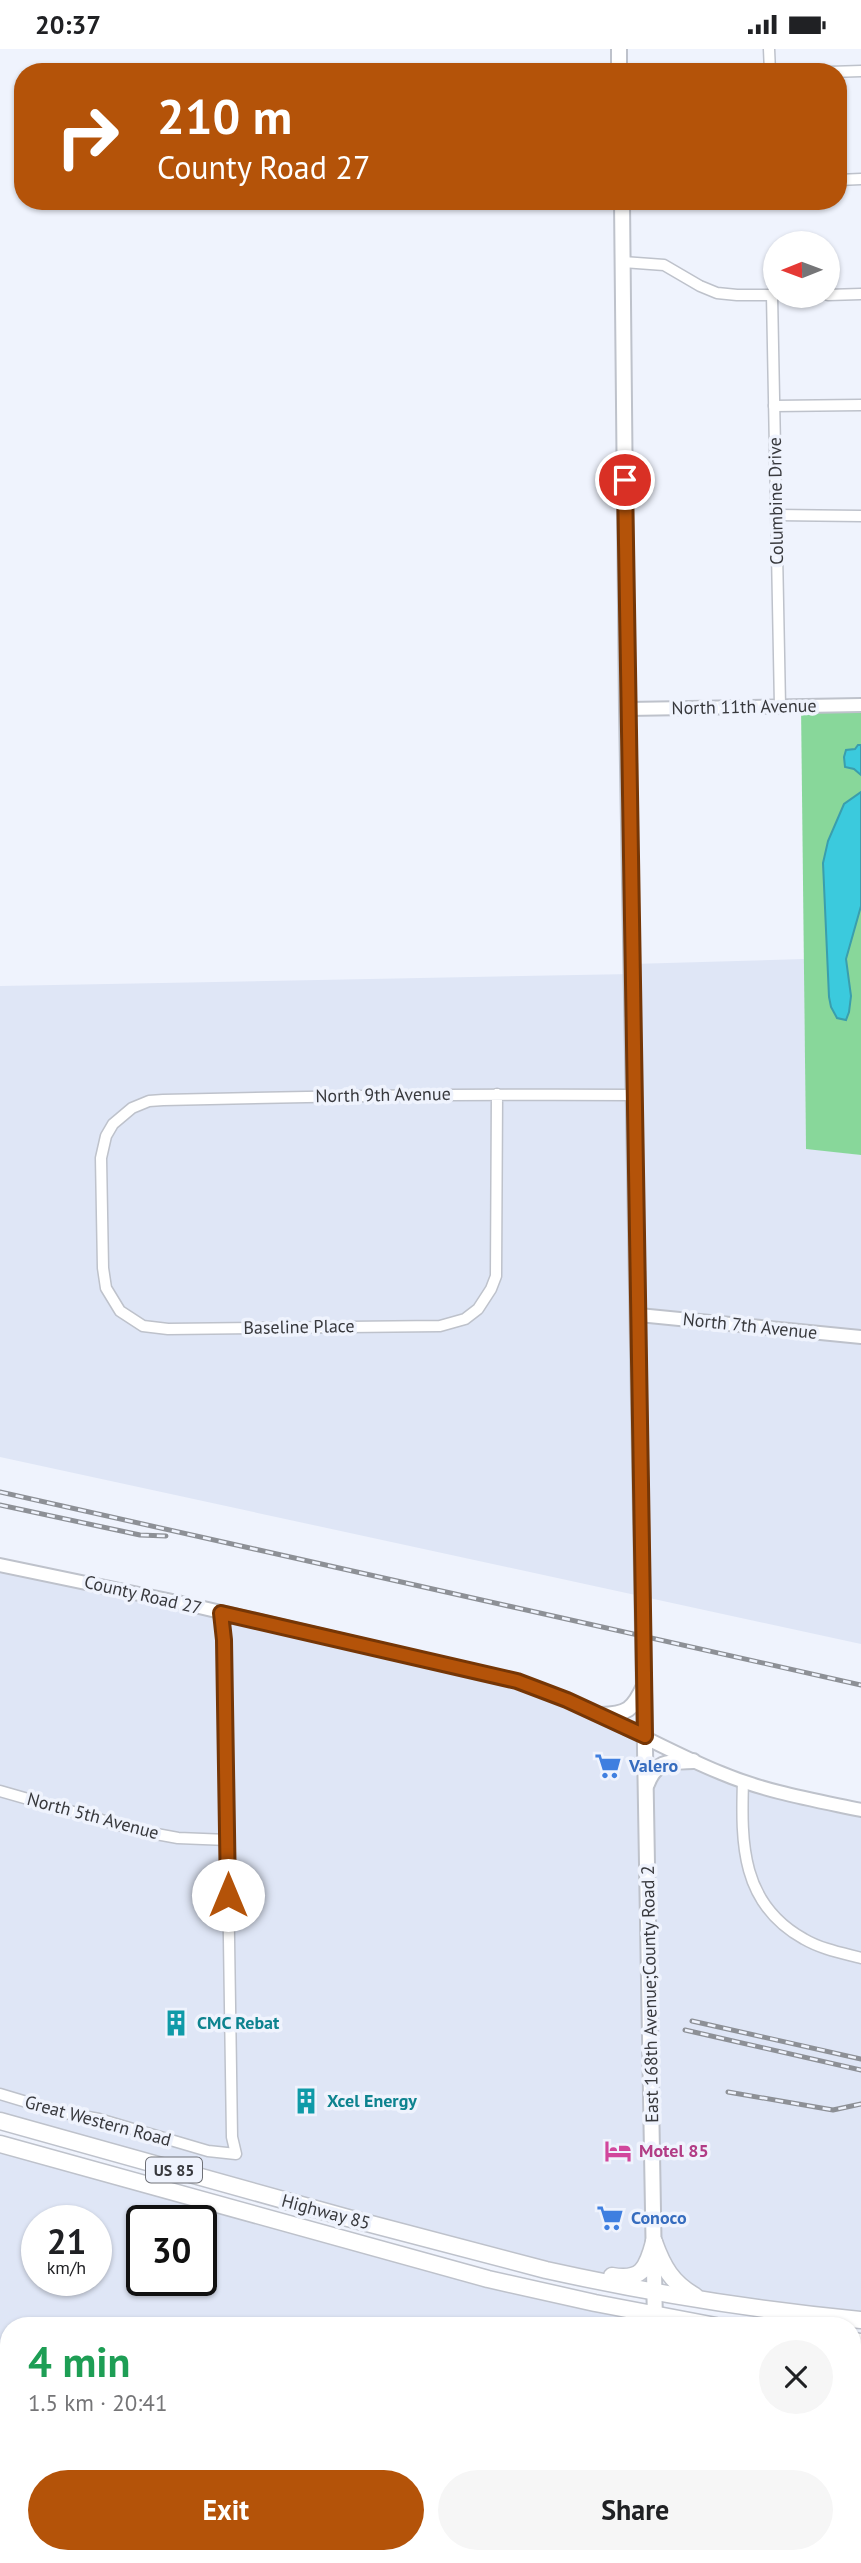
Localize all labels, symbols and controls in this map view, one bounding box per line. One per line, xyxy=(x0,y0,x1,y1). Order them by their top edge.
text: 20:37 xyxy=(35,8,101,41)
text: 210 m xyxy=(157,84,292,148)
icon: right xyxy=(42,91,133,182)
text: County Road 27 xyxy=(157,146,370,188)
north arrow xyxy=(763,231,840,308)
map controls xyxy=(763,231,840,308)
street label: Columbine Drive xyxy=(763,437,788,565)
pin xyxy=(595,450,655,510)
icon: arrive xyxy=(606,461,644,499)
street label: North 11th Avenue xyxy=(671,694,817,719)
street label: North 9th Avenue xyxy=(315,1082,451,1107)
street label: North 7th Avenue xyxy=(682,1307,818,1344)
street label: Baseline Place xyxy=(243,1314,355,1339)
street label: County Road 27 xyxy=(82,1570,204,1619)
supermarket icon: Valero xyxy=(593,1751,623,1781)
place label: Valero xyxy=(628,1754,678,1777)
street label: North 5th Avenue xyxy=(25,1787,161,1844)
position arrow xyxy=(191,1858,265,1932)
street label: East 168th Avenue;County Road 2 xyxy=(636,1865,663,2123)
building icon: CMC Rebat xyxy=(161,2008,191,2038)
place label: CMC Rebat xyxy=(197,2011,280,2034)
building icon: Xcel Energy xyxy=(291,2086,321,2116)
place label: Xcel Energy xyxy=(327,2089,417,2112)
street label: Great Western Road xyxy=(22,2090,174,2151)
hotel icon: Motel 85 xyxy=(603,2136,633,2166)
place label: Motel 85 xyxy=(639,2139,709,2162)
road number: US 85 xyxy=(146,2157,202,2183)
street label: Highway 85 xyxy=(279,2189,373,2234)
supermarket icon: Conoco xyxy=(595,2203,625,2233)
speed limit sign: 30 xyxy=(126,2205,217,2296)
place label: Conoco xyxy=(631,2206,687,2229)
text: 21 xyxy=(47,2218,86,2264)
text: km/h xyxy=(47,2256,86,2279)
text: 4 min xyxy=(28,2334,130,2389)
button: close xyxy=(759,2340,833,2414)
text: 1.5 km · 20:41 xyxy=(28,2388,167,2417)
button: Exit xyxy=(28,2470,424,2550)
button: Share xyxy=(438,2470,833,2550)

